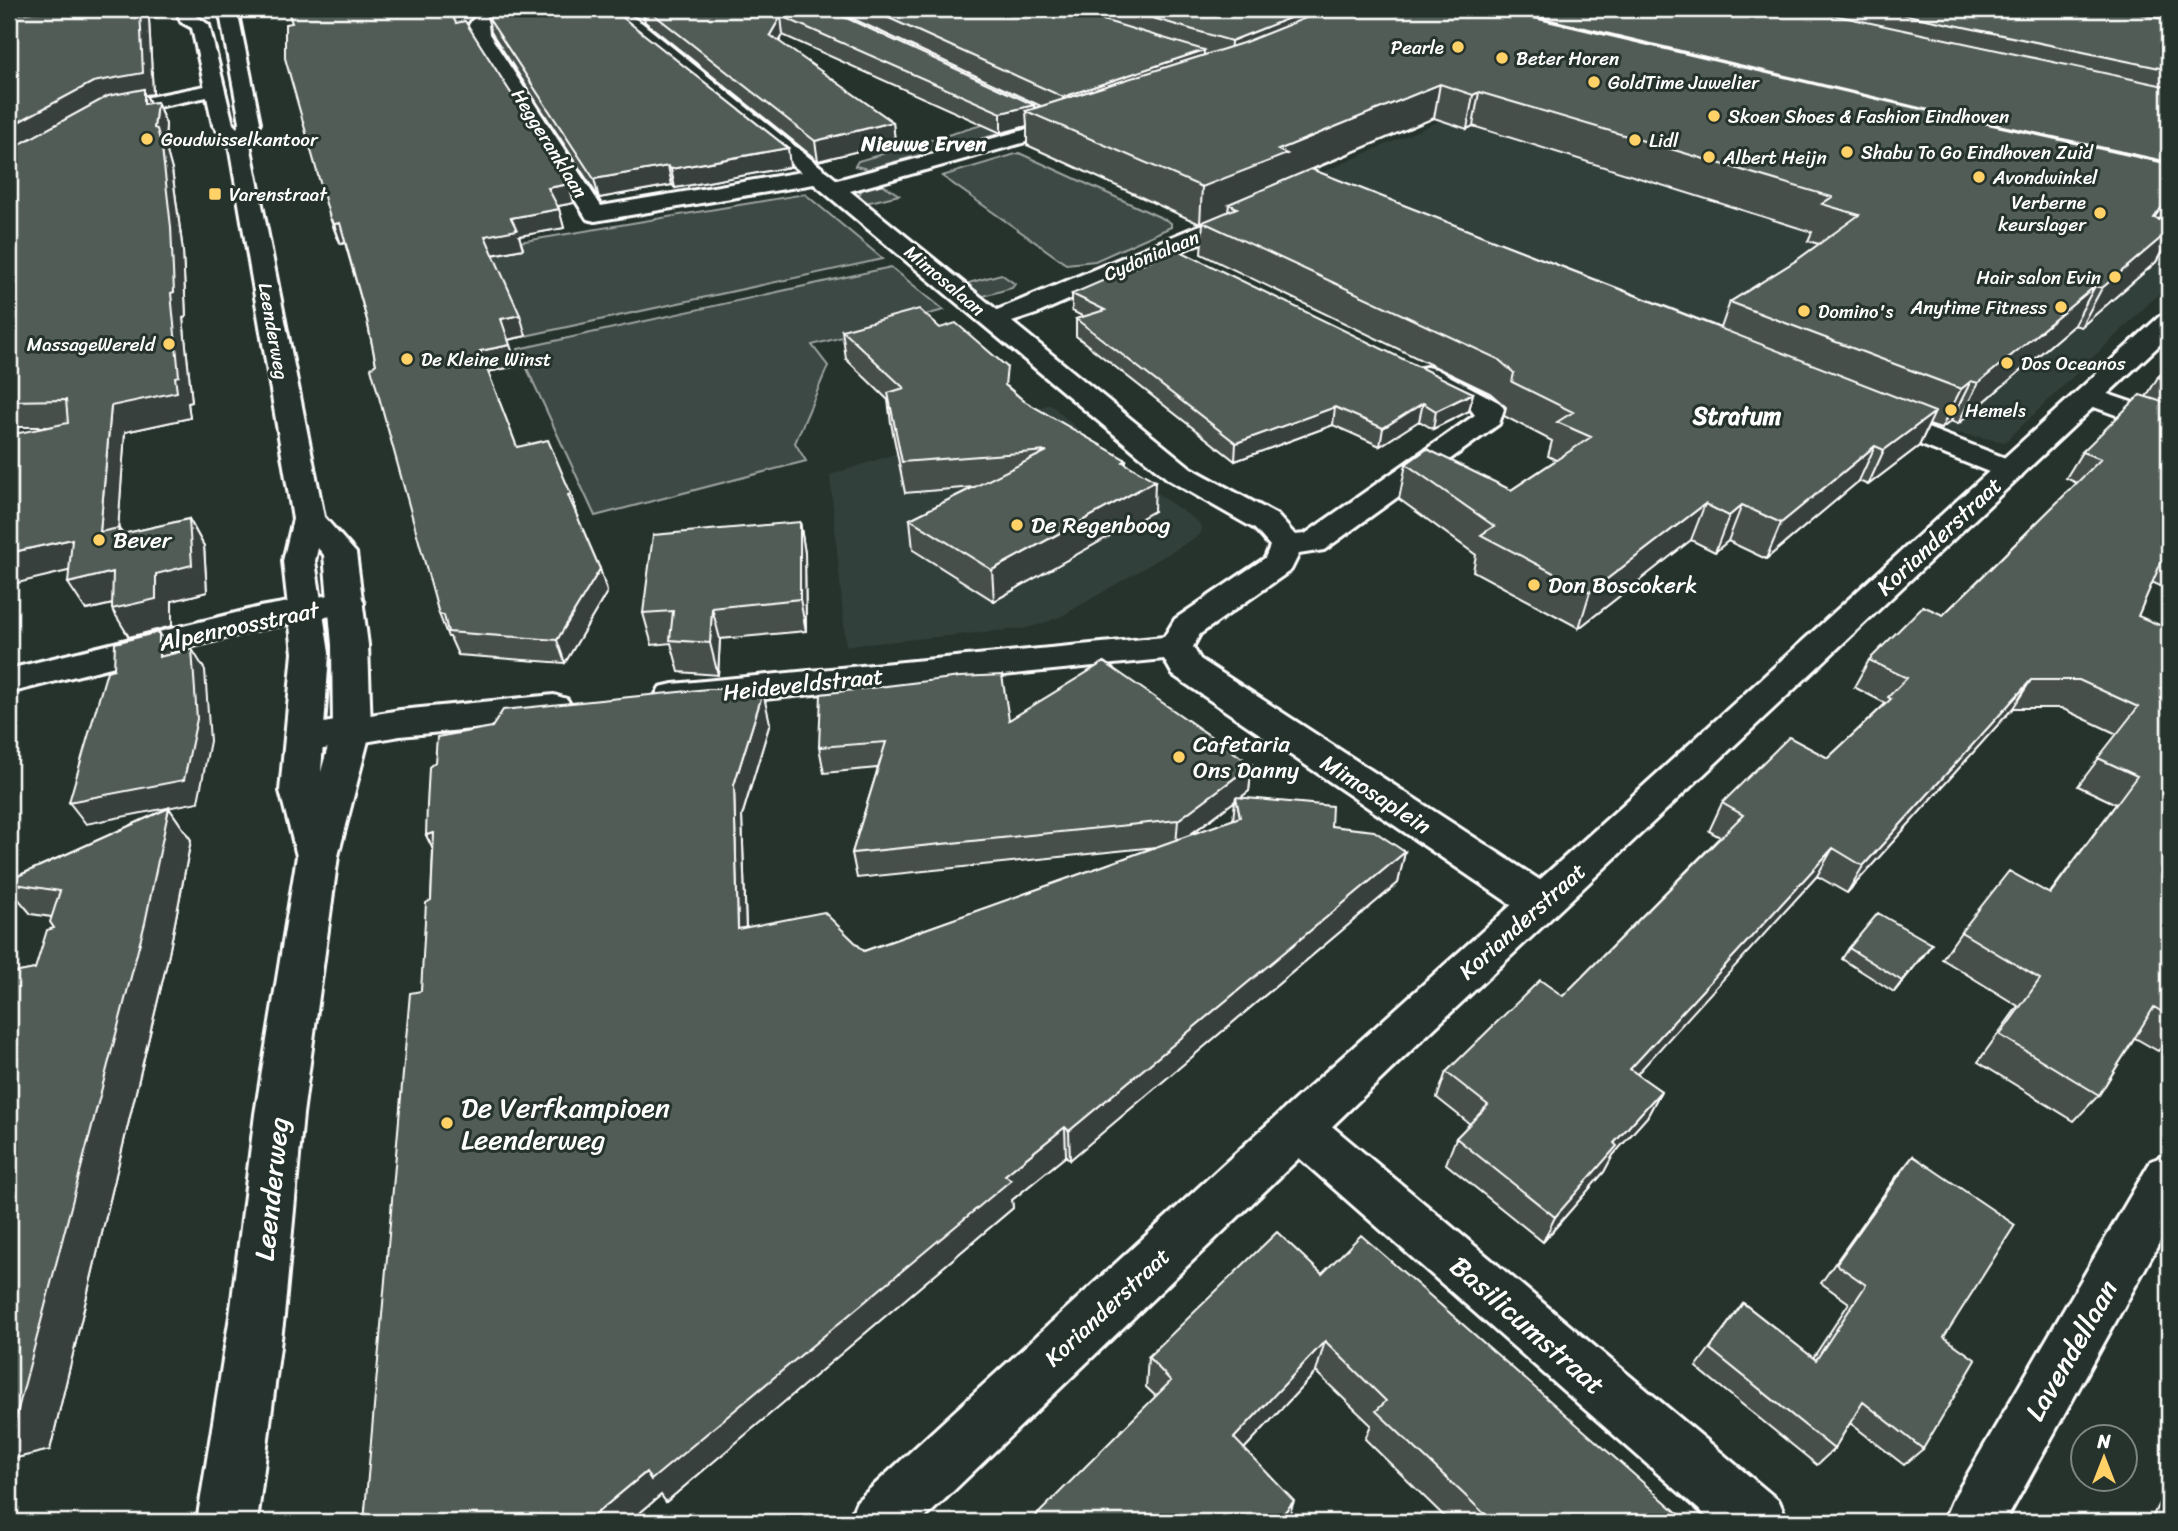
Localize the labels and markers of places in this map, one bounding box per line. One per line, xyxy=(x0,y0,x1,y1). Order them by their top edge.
place label: Pearle xyxy=(1391,31,1444,64)
marker: Pearle xyxy=(1450,39,1466,55)
place label: Beter Horen xyxy=(1516,42,1619,75)
marker: Beter Horen xyxy=(1494,50,1510,66)
place label: GoldTime Juwelier xyxy=(1608,66,1760,99)
marker: GoldTime Juwelier xyxy=(1586,74,1602,90)
place label: Skoen Shoes & Fashion Eindhoven xyxy=(1728,100,2009,133)
marker: Skoen Shoes & Fashion Eindhoven xyxy=(1706,108,1722,124)
place label: Goudwisselkantoor xyxy=(161,123,319,156)
place label: Lidl xyxy=(1649,124,1679,157)
marker: Goudwisselkantoor xyxy=(139,131,155,147)
marker: Lidl xyxy=(1627,132,1643,148)
place label: Shabu To Go Eindhoven Zuid xyxy=(1861,136,2095,169)
place label: Albert Heijn xyxy=(1722,141,1827,174)
marker: Shabu To Go Eindhoven Zuid xyxy=(1839,144,1855,160)
marker: Albert Heijn xyxy=(1701,149,1717,165)
place label: Avondwinkel xyxy=(1992,161,2098,194)
marker: Avondwinkel xyxy=(1971,169,1987,185)
place label: Varenstraat xyxy=(229,178,328,211)
marker: Varenstraat xyxy=(207,186,223,202)
place label: Verberne keurslager xyxy=(1998,186,2087,241)
marker: Verberne keurslager xyxy=(2092,205,2108,221)
place label: Hair salon Evin xyxy=(1977,261,2101,294)
marker: Hair salon Evin xyxy=(2107,269,2123,285)
place label: Anytime Fitness xyxy=(1910,291,2047,324)
place label: Domino's xyxy=(1818,295,1894,328)
marker: Anytime Fitness xyxy=(2053,299,2069,315)
marker: Domino's xyxy=(1796,303,1812,319)
place label: MassageWereld xyxy=(27,328,157,361)
marker: MassageWereld xyxy=(161,336,177,352)
place label: De Kleine Winst xyxy=(421,343,551,376)
place label: Dos Oceanos xyxy=(2021,347,2126,380)
marker: De Kleine Winst xyxy=(399,351,415,367)
marker: Dos Oceanos xyxy=(1999,355,2015,371)
place label: Hemels xyxy=(1965,394,2026,427)
marker: Hemels xyxy=(1943,402,1959,418)
place label: De Regenboog xyxy=(1031,505,1171,546)
marker: De Regenboog xyxy=(1009,517,1025,533)
place label: Bever xyxy=(113,520,173,561)
marker: Bever xyxy=(91,532,107,548)
place label: Don Boscokerk xyxy=(1548,565,1697,606)
marker: Don Boscokerk xyxy=(1526,577,1542,593)
place label: Cafetaria Ons Danny xyxy=(1193,724,1299,791)
marker: Cafetaria Ons Danny xyxy=(1171,749,1187,765)
place label: De Verfkampioen Leenderweg xyxy=(461,1083,670,1164)
marker: De Verfkampioen Leenderweg xyxy=(439,1115,455,1131)

